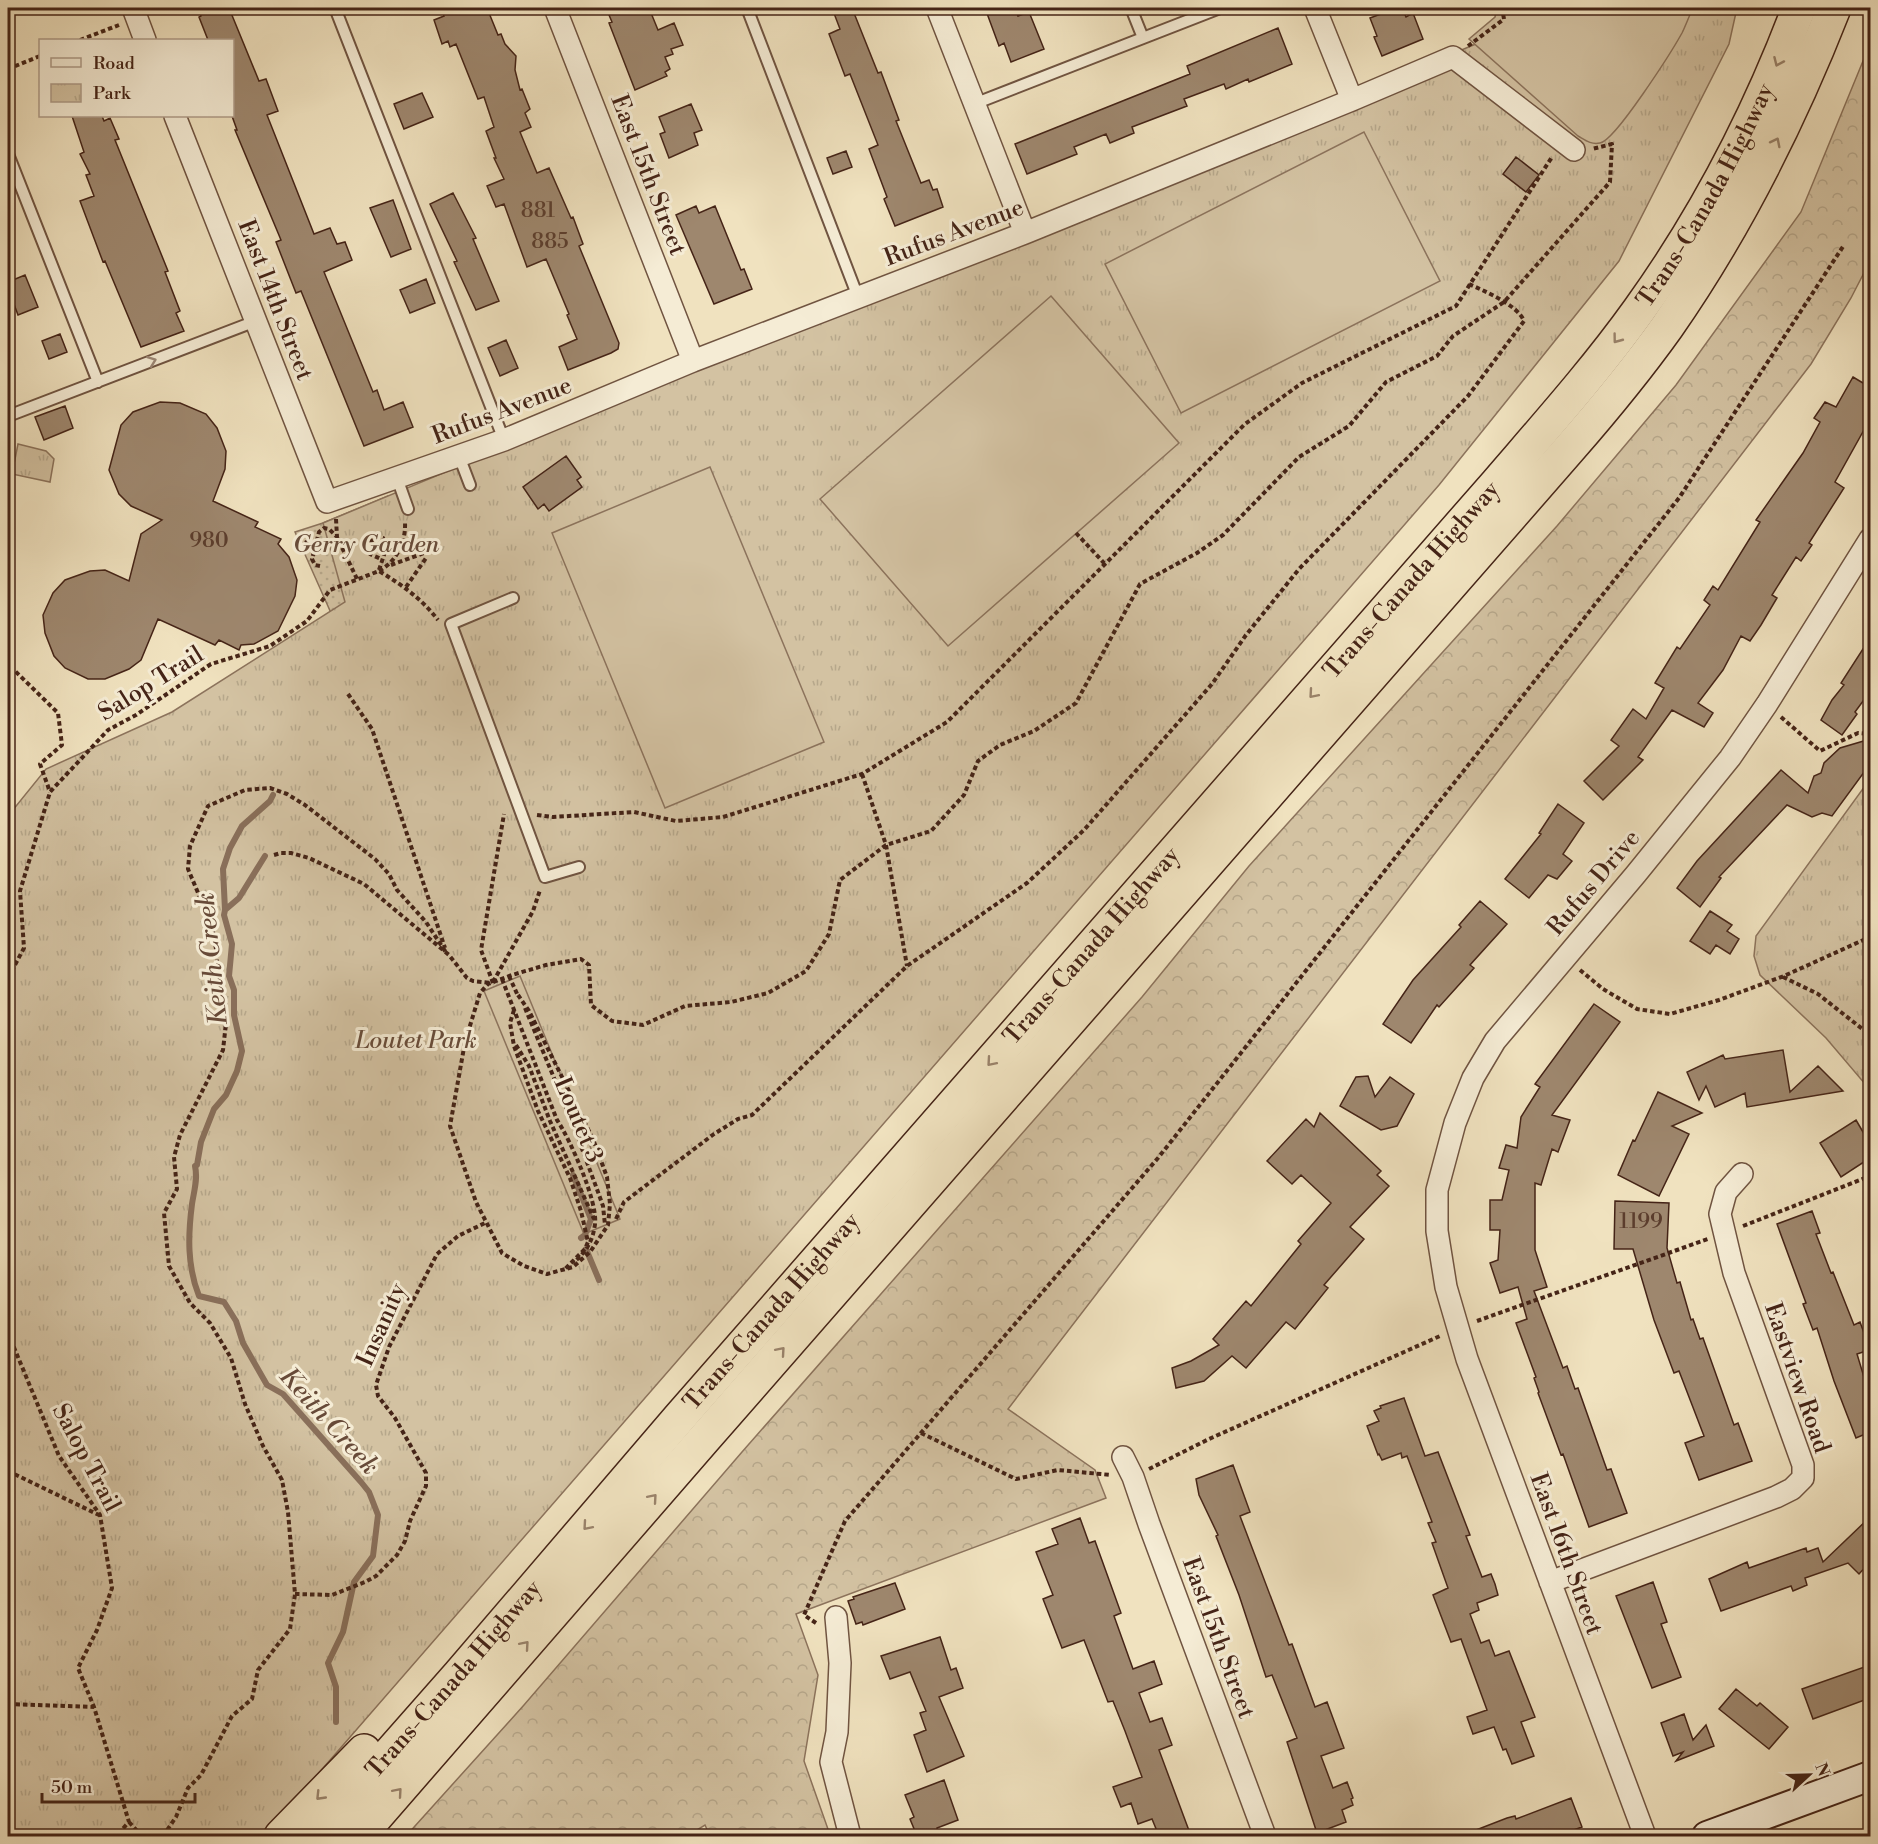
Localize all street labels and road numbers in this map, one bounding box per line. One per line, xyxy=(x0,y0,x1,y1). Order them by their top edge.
street label: Trans-Canada Highway xyxy=(1630,79,1781,314)
street label: East 15th Street xyxy=(604,90,693,260)
street label: Rufus Avenue xyxy=(880,193,1028,273)
street label: East 14th Street xyxy=(231,215,320,385)
street label: Rufus Avenue xyxy=(428,371,576,451)
street label: Trans-Canada Highway xyxy=(1317,475,1507,685)
street label: Salop Trail xyxy=(93,640,209,728)
street label: Rufus Drive xyxy=(1541,824,1647,942)
street label: Trans-Canada Highway xyxy=(997,841,1187,1051)
street label: Loutet 3 xyxy=(547,1073,609,1167)
street label: Trans-Canada Highway xyxy=(677,1207,867,1417)
street label: Insanity xyxy=(350,1278,414,1371)
street label: Eastview Road xyxy=(1757,1299,1837,1457)
street label: Salop Trail xyxy=(45,1399,127,1517)
street label: East 16th Street xyxy=(1523,1469,1609,1640)
street label: East 15th Street xyxy=(1175,1553,1261,1723)
street label: Trans-Canada Highway xyxy=(360,1574,549,1785)

